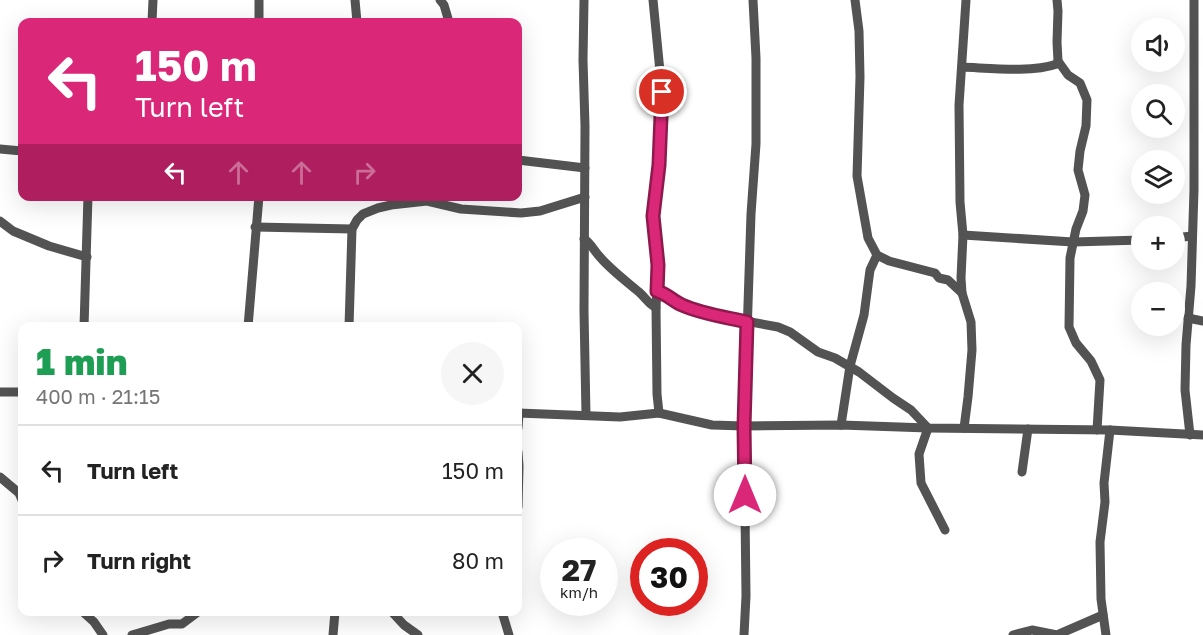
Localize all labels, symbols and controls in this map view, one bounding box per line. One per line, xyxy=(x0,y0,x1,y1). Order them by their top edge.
map controls xyxy=(1131,18,1185,336)
button: sound xyxy=(1131,18,1185,72)
text: 150 m xyxy=(135,40,257,90)
icon: left xyxy=(36,42,114,120)
pin xyxy=(636,66,687,117)
icon: arrive xyxy=(645,75,678,108)
button: search xyxy=(1131,84,1185,138)
text: Turn left xyxy=(135,91,244,123)
button: layers xyxy=(1131,150,1185,204)
icon: left xyxy=(159,156,192,189)
icon: ahead xyxy=(222,156,255,189)
icon: ahead xyxy=(285,156,318,189)
icon: right xyxy=(348,156,381,189)
button: + xyxy=(1131,216,1185,270)
button: − xyxy=(1131,282,1185,336)
text: 1 min xyxy=(36,340,127,383)
button: close xyxy=(441,342,504,405)
text: 400 m · 21:15 xyxy=(36,384,160,408)
icon: left xyxy=(36,454,69,487)
text: Turn left xyxy=(87,457,178,484)
text: 150 m xyxy=(442,457,504,484)
position arrow xyxy=(713,463,777,527)
speed limit sign: 30 xyxy=(630,538,708,616)
icon: right xyxy=(36,544,69,577)
text: Turn right xyxy=(87,547,191,574)
text: 80 m xyxy=(452,547,504,574)
text: 27 xyxy=(562,552,596,588)
text: km/h xyxy=(560,583,598,601)

